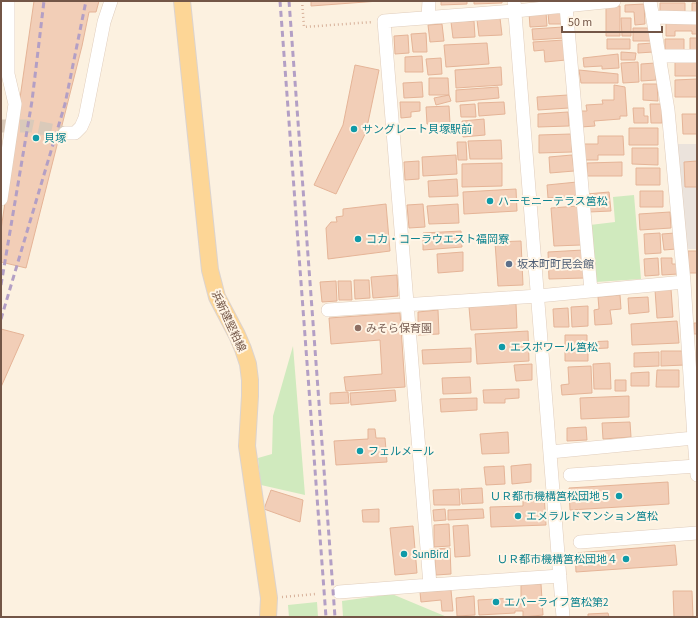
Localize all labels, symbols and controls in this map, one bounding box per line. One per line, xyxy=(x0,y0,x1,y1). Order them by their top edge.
scale bar xyxy=(562,8,662,34)
text: 50 m xyxy=(568,14,592,31)
place label: サングレート貝塚駅前 xyxy=(362,122,472,137)
marker: サングレート貝塚駅前 xyxy=(349,124,359,134)
place label: 貝塚 xyxy=(44,131,66,146)
marker: 貝塚 xyxy=(31,133,41,143)
place label: ハーモニーテラス筥松 xyxy=(498,194,608,209)
marker: ハーモニーテラス筥松 xyxy=(485,196,495,206)
place label: コカ・コーラウエスト福岡寮 xyxy=(366,232,509,247)
marker: コカ・コーラウエスト福岡寮 xyxy=(353,234,363,244)
place label: 坂本町町民会館 xyxy=(517,257,594,272)
marker: 坂本町町民会館 xyxy=(504,259,514,269)
street label: 浜新建堅粕線 xyxy=(208,288,249,354)
place label: みそら保育園 xyxy=(366,321,432,336)
marker: みそら保育園 xyxy=(353,323,363,333)
place label: エスポワール筥松 xyxy=(510,340,598,355)
marker: エスポワール筥松 xyxy=(497,342,507,352)
place label: フェルメール xyxy=(368,444,434,459)
marker: フェルメール xyxy=(355,446,365,456)
place label: ＵＲ都市機構筥松団地５ xyxy=(490,489,611,504)
marker: ＵＲ都市機構筥松団地５ xyxy=(614,491,624,501)
place label: エメラルドマンション筥松 xyxy=(526,509,658,524)
marker: エメラルドマンション筥松 xyxy=(513,511,523,521)
place label: SunBird xyxy=(412,547,449,562)
marker: SunBird xyxy=(399,549,409,559)
place label: ＵＲ都市機構筥松団地４ xyxy=(497,552,618,567)
marker: ＵＲ都市機構筥松団地４ xyxy=(621,554,631,564)
place label: エバーライフ筥松第2 xyxy=(504,595,608,610)
marker: エバーライフ筥松第2 xyxy=(491,597,501,607)

